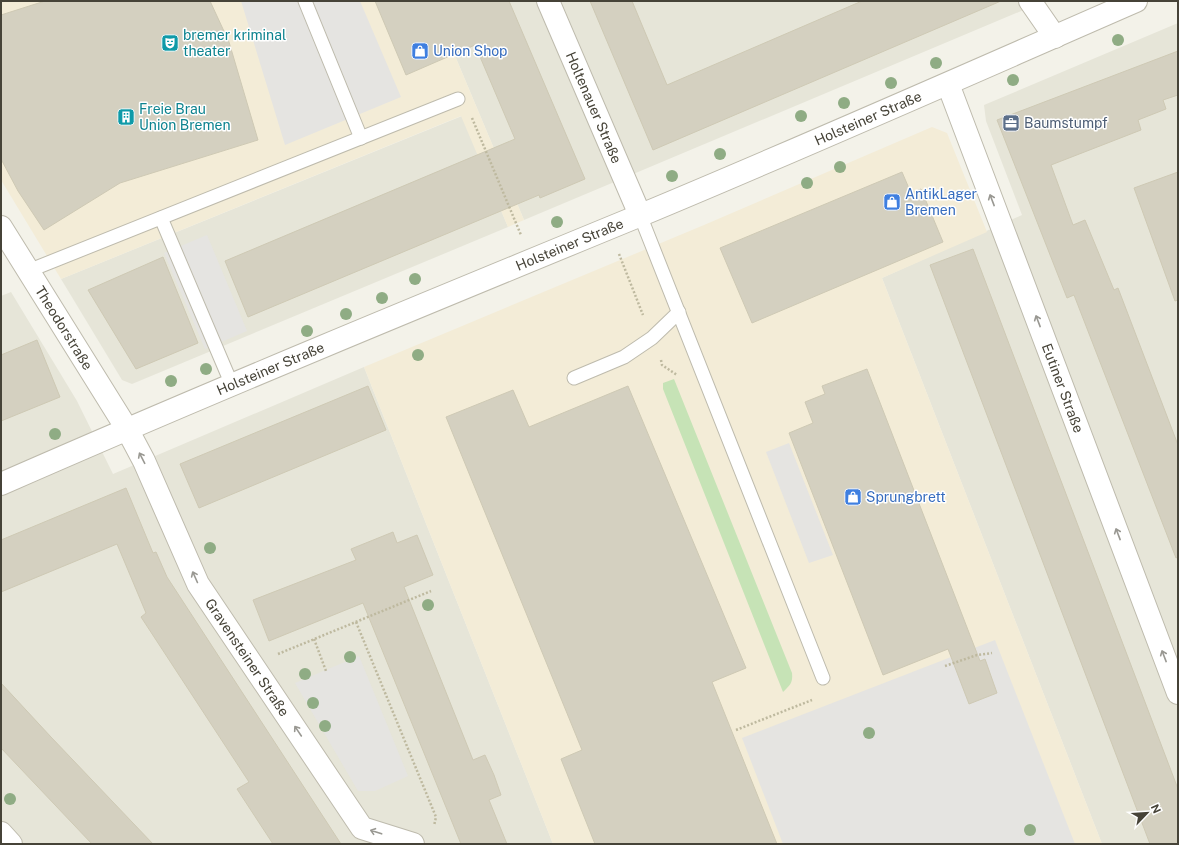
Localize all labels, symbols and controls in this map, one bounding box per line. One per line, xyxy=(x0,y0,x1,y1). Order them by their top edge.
place label: bremer kriminal theater xyxy=(183,27,286,59)
theatre icon: bremer kriminal theater xyxy=(160,33,180,53)
shop icon: Union Shop xyxy=(410,41,430,61)
place label: Union Shop xyxy=(433,43,507,59)
street label: Holtenauer Straße xyxy=(563,49,625,166)
street label: Holsteiner Straße xyxy=(812,88,924,148)
place label: Freie Brau Union Bremen xyxy=(139,101,231,133)
building icon: Freie Brau Union Bremen xyxy=(116,107,136,127)
office icon: Baumstumpf xyxy=(1001,113,1021,133)
place label: Baumstumpf xyxy=(1024,115,1108,131)
place label: AntikLager Bremen xyxy=(905,186,977,218)
shop icon: AntikLager Bremen xyxy=(882,192,902,212)
one-way arrow xyxy=(988,193,995,206)
street label: Holsteiner Straße xyxy=(513,215,626,274)
street label: Theodorstraße xyxy=(32,283,96,373)
one-way arrow xyxy=(1033,316,1041,328)
street label: Holsteiner Straße xyxy=(214,339,326,398)
street label: Eutiner Straße xyxy=(1039,341,1087,435)
one-way arrow xyxy=(138,452,145,464)
shop icon: Sprungbrett xyxy=(843,487,863,507)
place label: Sprungbrett xyxy=(866,489,946,505)
one-way arrow xyxy=(1114,529,1122,541)
one-way arrow xyxy=(190,571,198,583)
street label: Gravensteiner Straße xyxy=(202,595,293,719)
one-way arrow xyxy=(1160,651,1168,663)
one-way arrow xyxy=(294,726,302,737)
north arrow xyxy=(1127,793,1167,833)
text: N xyxy=(1149,802,1163,815)
one-way arrow xyxy=(369,828,382,835)

